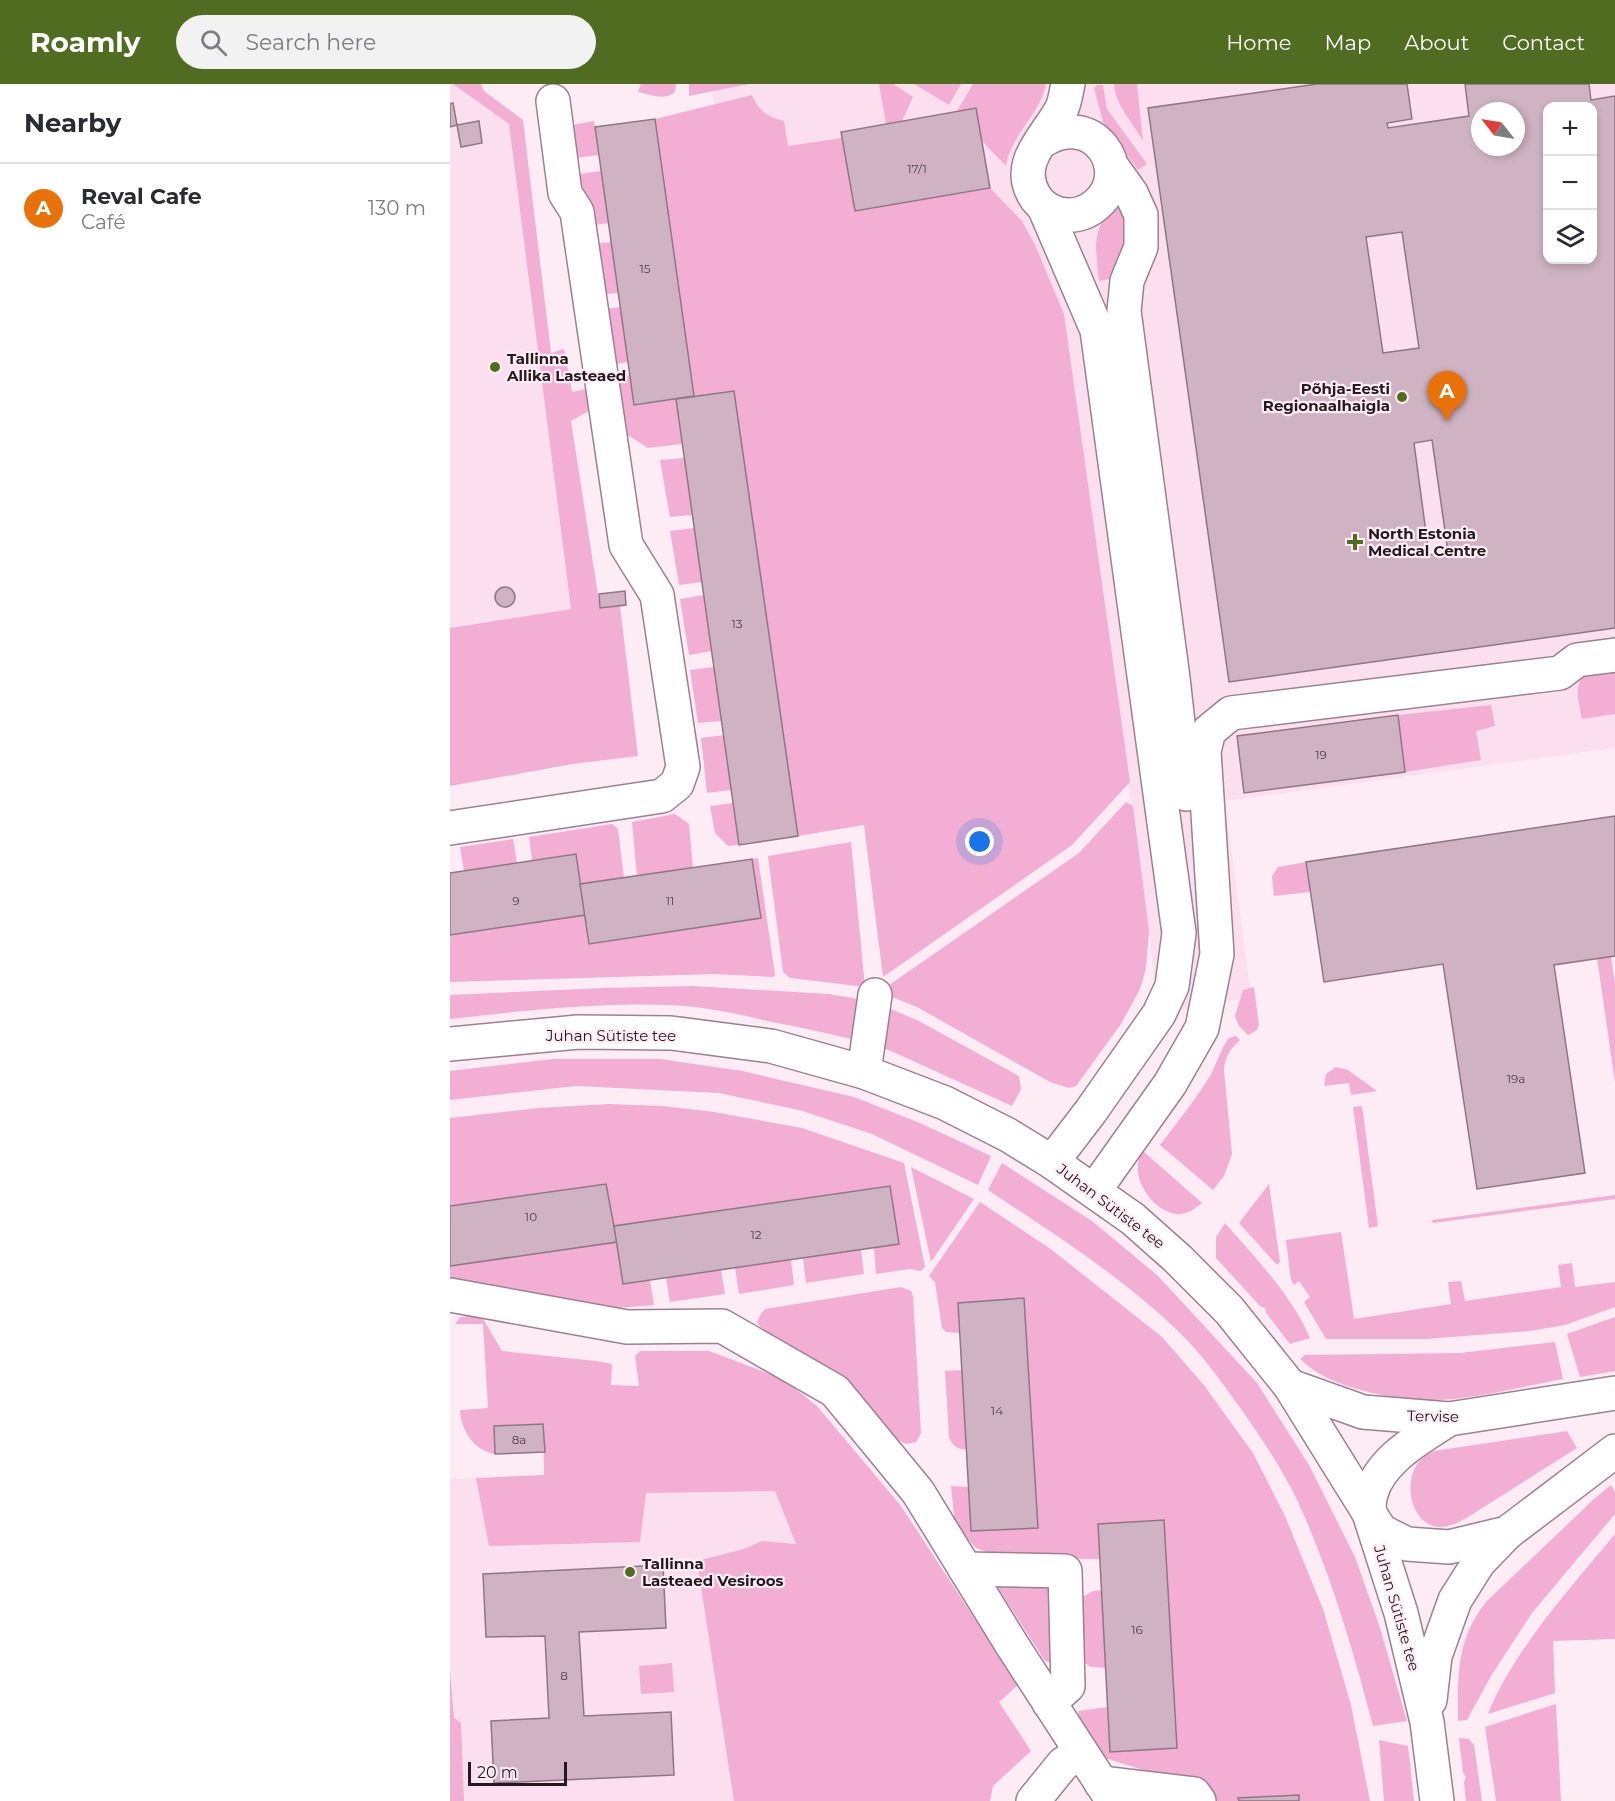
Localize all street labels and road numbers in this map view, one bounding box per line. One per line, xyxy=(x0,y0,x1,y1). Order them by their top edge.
street label: Juhan Sütiste tee xyxy=(545,1026,676,1045)
street label: Juhan Sütiste tee xyxy=(1053,1159,1169,1253)
street label: Tervise xyxy=(1407,1406,1459,1426)
street label: Juhan Sütiste tee xyxy=(1370,1542,1424,1673)

